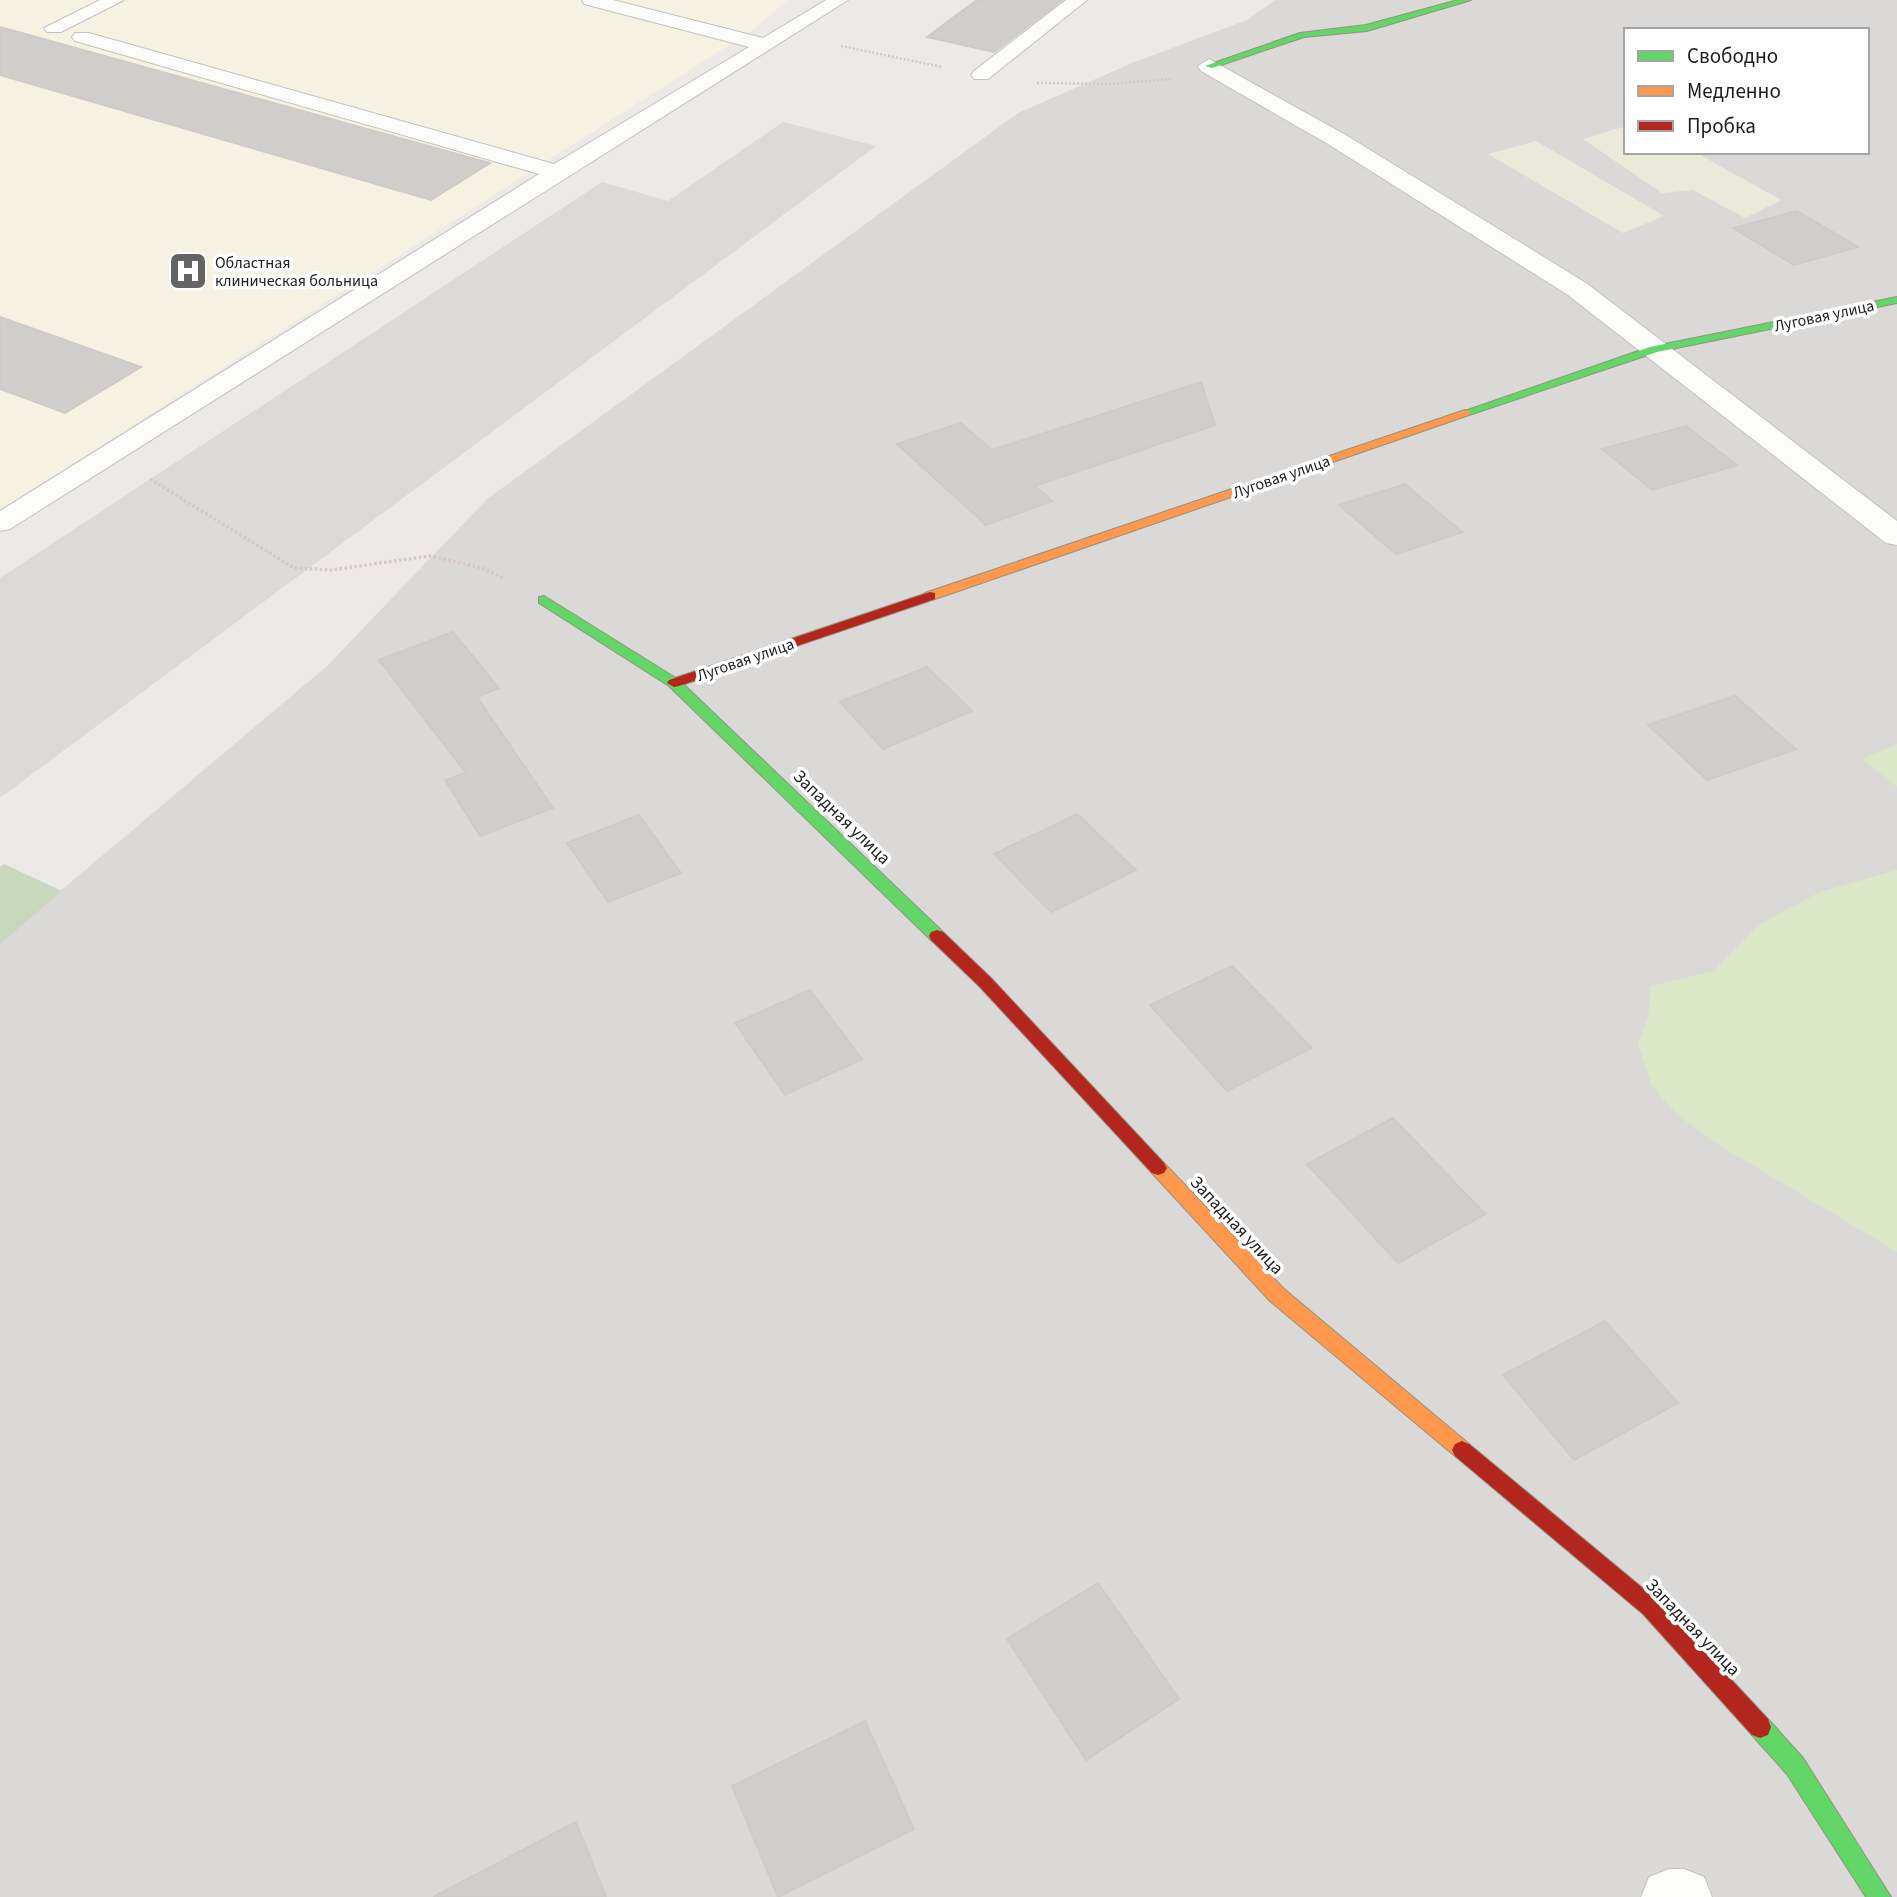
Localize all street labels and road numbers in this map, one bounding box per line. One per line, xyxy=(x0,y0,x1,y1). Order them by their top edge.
street label: Луговая улица xyxy=(1772,295,1876,337)
street label: Луговая улица xyxy=(1230,450,1333,504)
street label: Луговая улица xyxy=(694,633,797,687)
street label: Западная улица xyxy=(787,764,896,870)
street label: Западная улица xyxy=(1184,1170,1289,1280)
street label: Западная улица xyxy=(1640,1573,1746,1682)

